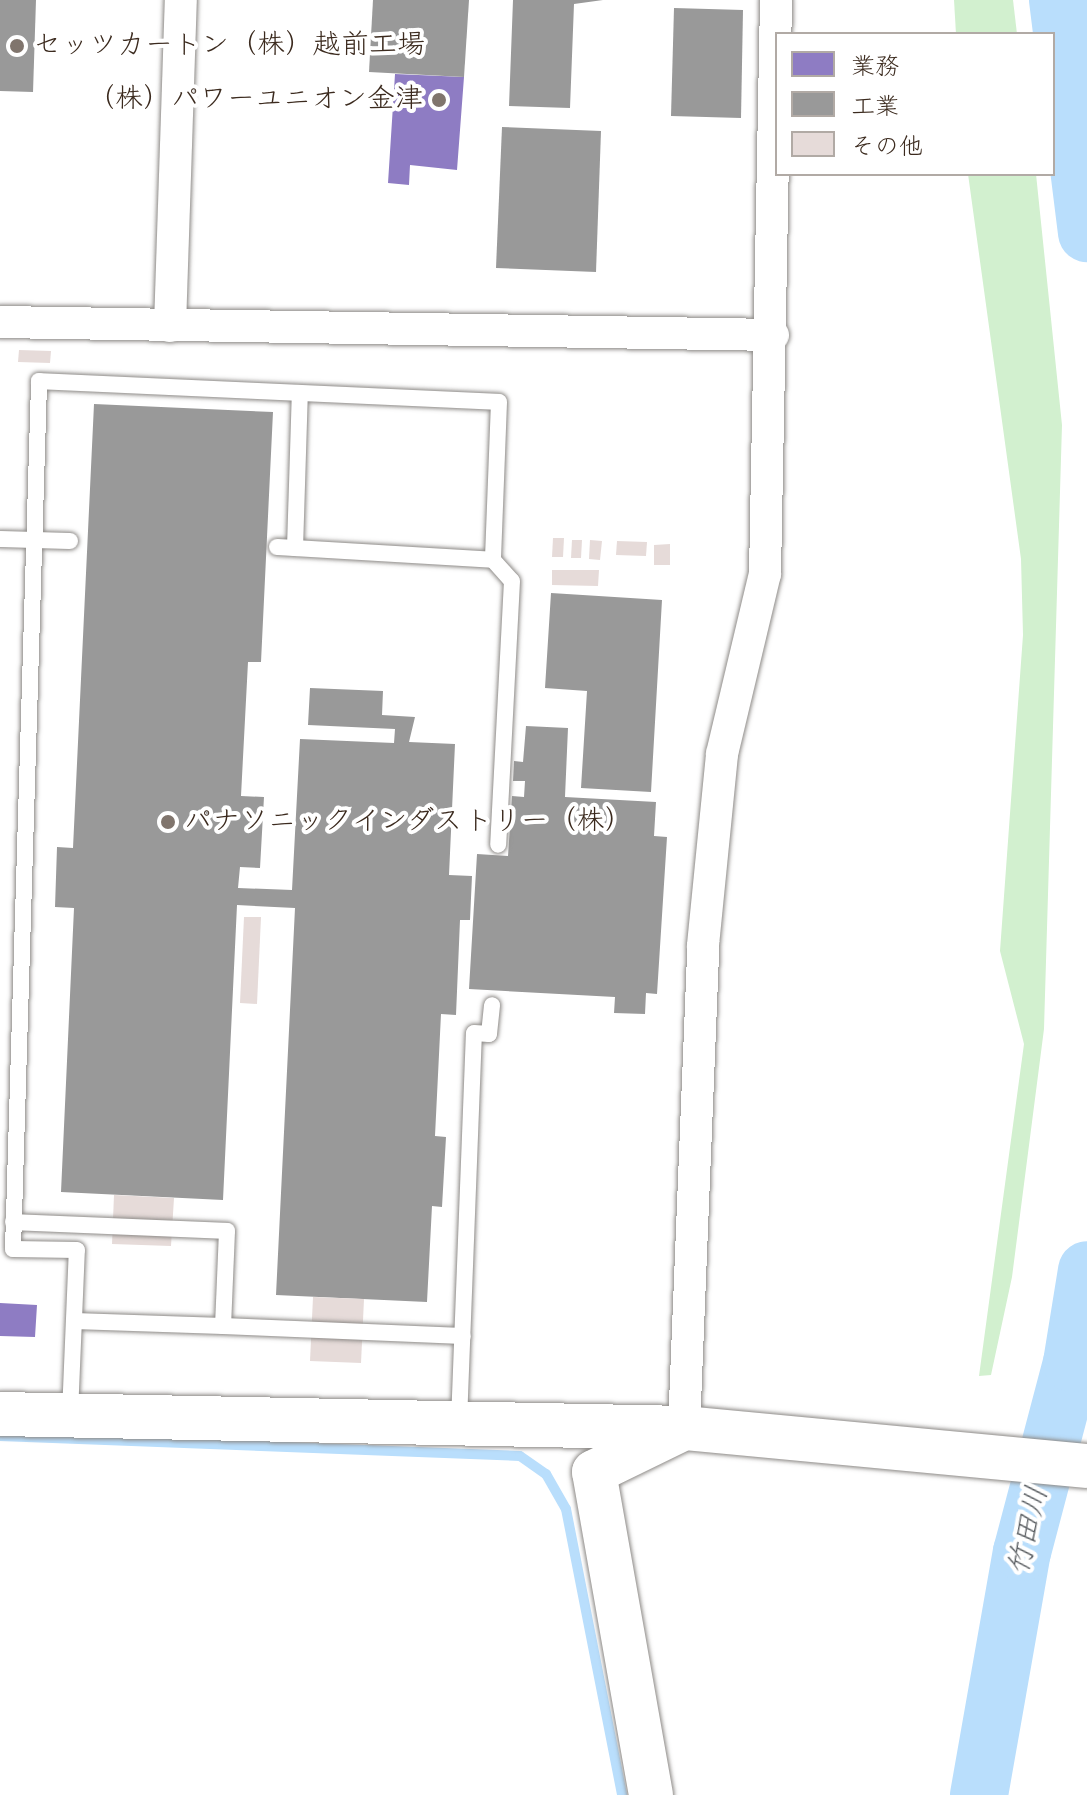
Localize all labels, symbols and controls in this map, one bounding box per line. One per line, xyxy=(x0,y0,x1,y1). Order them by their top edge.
place label: セッツカートン（株）越前工場 xyxy=(33,29,425,63)
legend xyxy=(775,32,1055,176)
marker: セッツカートン（株）越前工場 xyxy=(8,37,26,55)
text: 業務 xyxy=(851,52,899,83)
place label: （株）パワーユニオン金津 xyxy=(87,83,423,117)
marker: （株）パワーユニオン金津 xyxy=(430,91,448,109)
text: 工業 xyxy=(851,92,899,123)
text: その他 xyxy=(851,132,923,163)
place label: パナソニックインダストリー（株） xyxy=(184,805,632,839)
marker: パナソニックインダストリー（株） xyxy=(159,813,177,831)
water label: 竹田川 xyxy=(1001,1483,1057,1579)

